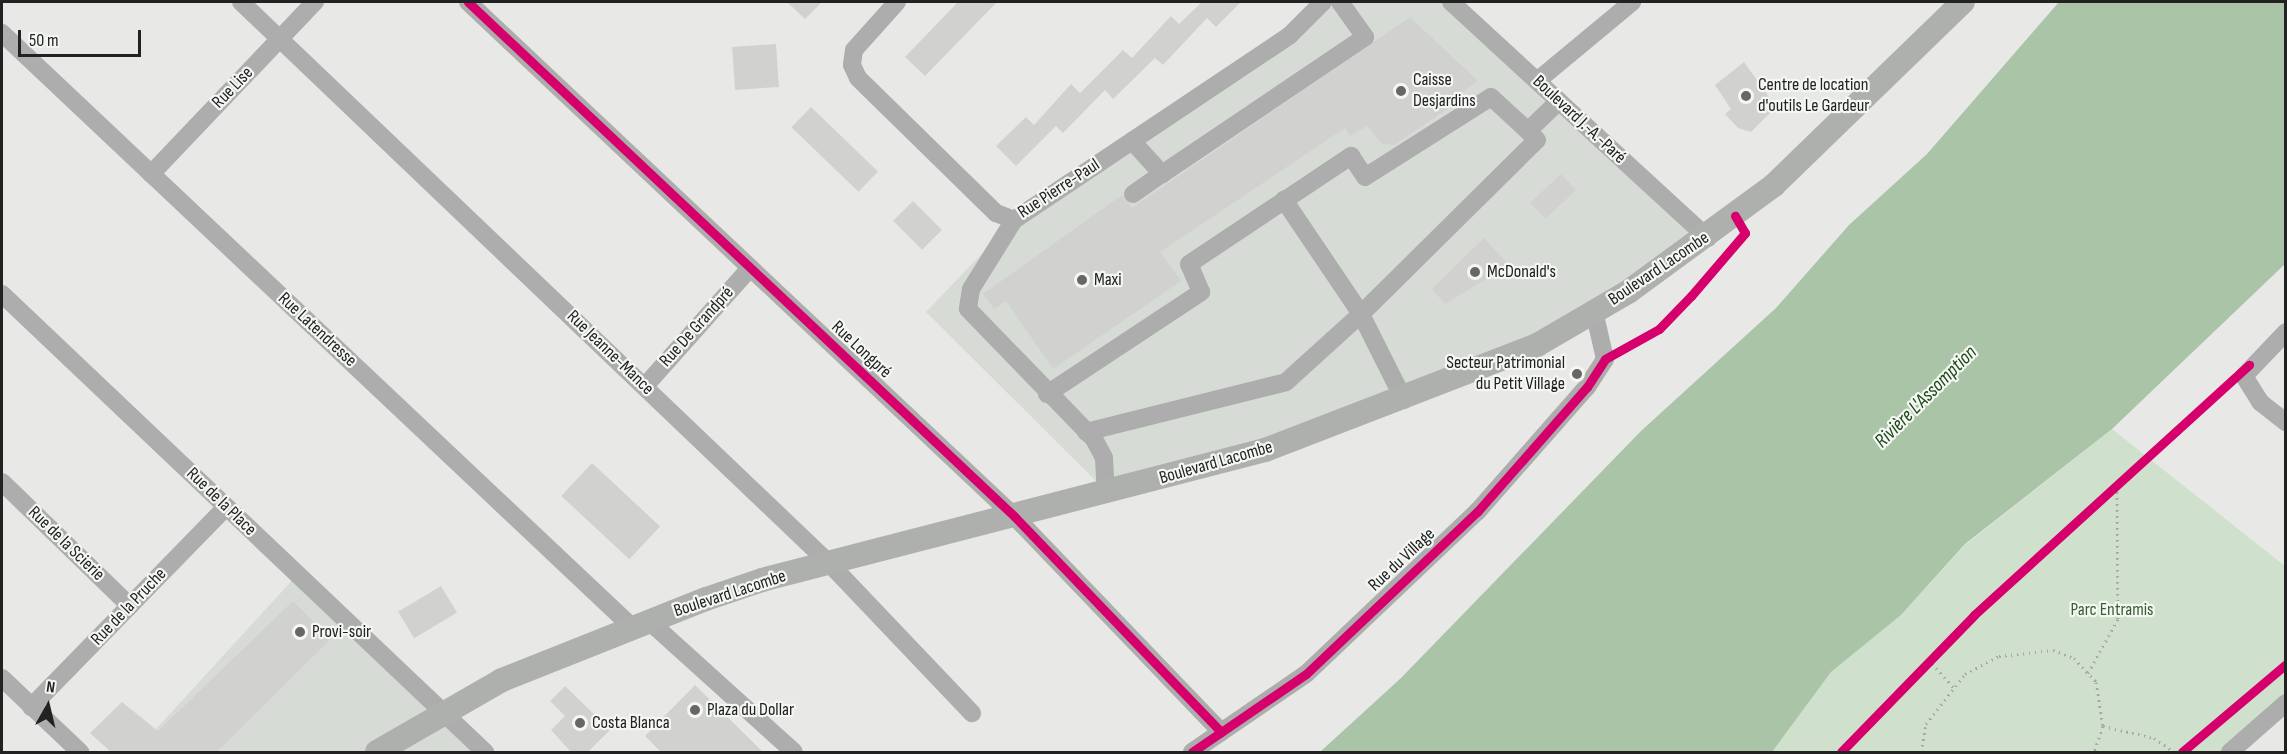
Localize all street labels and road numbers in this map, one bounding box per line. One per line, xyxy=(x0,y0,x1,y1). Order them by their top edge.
street label: Rue Lise xyxy=(208,63,258,113)
street label: Boulevard J.-A.-Paré xyxy=(1528,71,1630,169)
street label: Rue Pierre-Paul xyxy=(1014,155,1104,223)
street label: Boulevard Lacombe xyxy=(1605,227,1713,311)
street label: Rue De Grandpré xyxy=(655,282,739,372)
street label: Rue Latendresse xyxy=(273,288,361,372)
street label: Rue Jeanne-Mance xyxy=(562,306,658,400)
street label: Rue Longpré xyxy=(826,317,896,383)
street label: Boulevard Lacombe xyxy=(1157,437,1275,489)
street label: Rue de la Place xyxy=(182,463,260,541)
street label: Rue de la Scierie xyxy=(23,502,109,586)
street label: Rue du Village xyxy=(1364,524,1440,596)
street label: Rue de la Pruche xyxy=(87,564,171,650)
street label: Boulevard Lacombe xyxy=(671,566,789,622)

